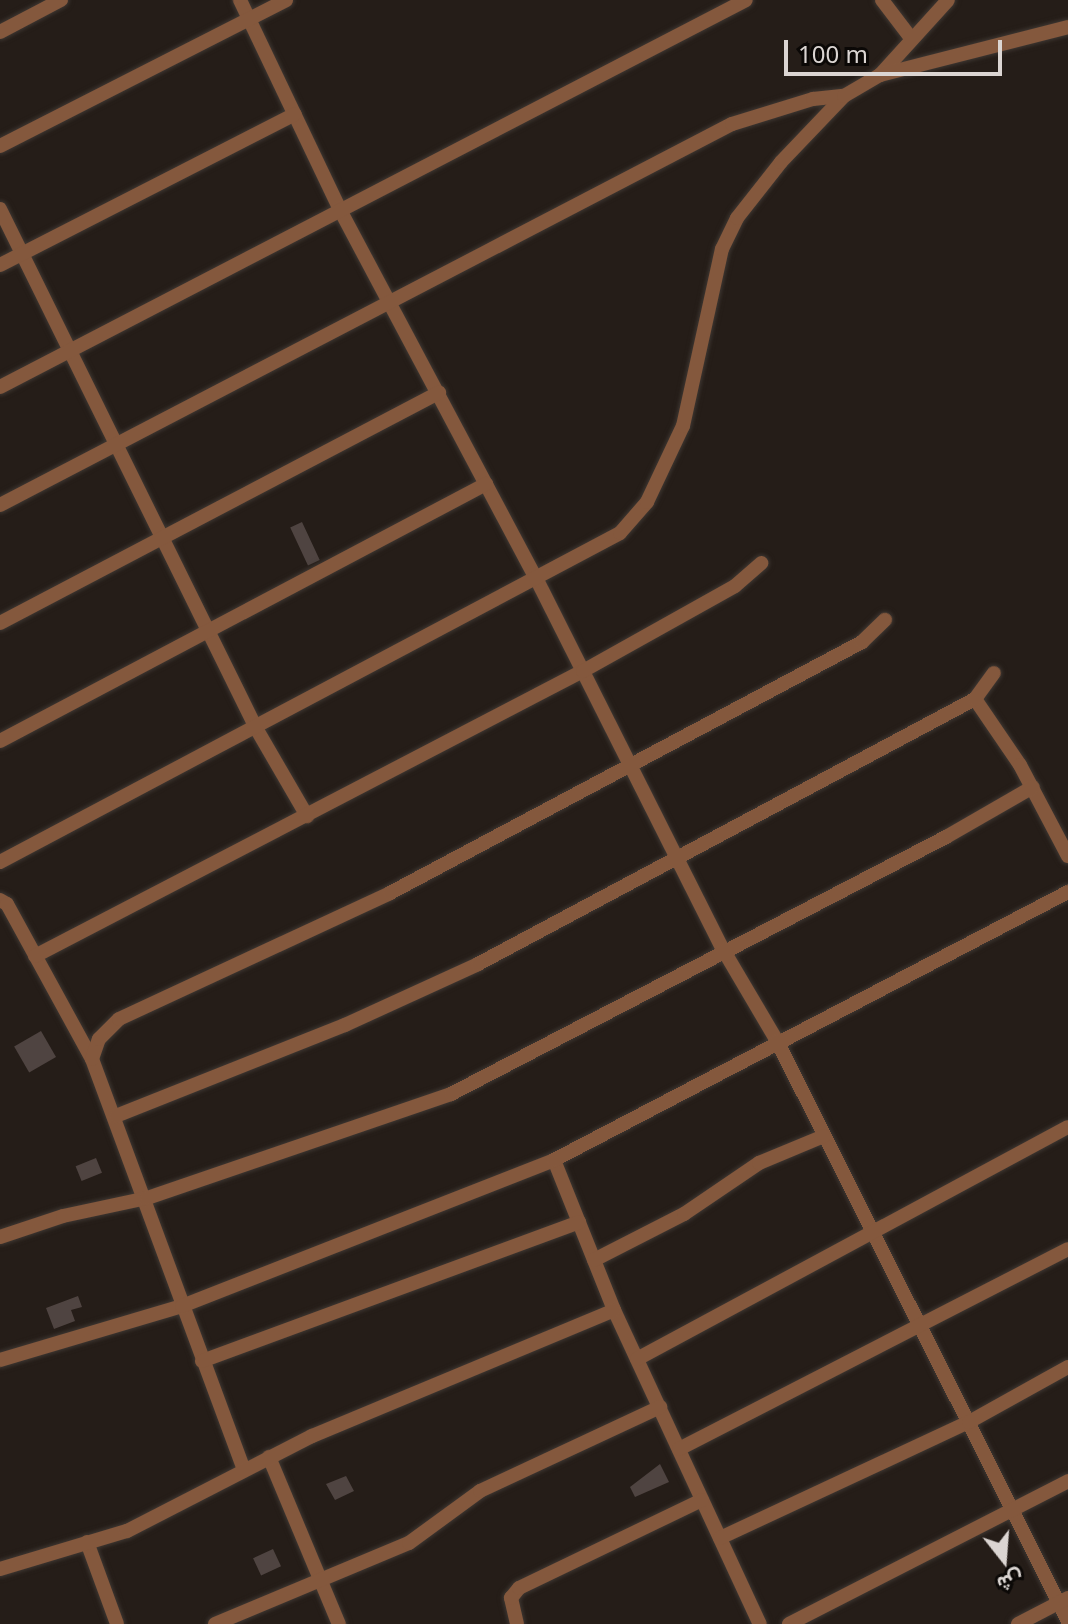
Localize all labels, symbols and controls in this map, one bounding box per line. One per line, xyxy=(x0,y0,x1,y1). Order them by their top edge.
scale bar xyxy=(788,24,1006,74)
text: 100 m xyxy=(798,37,868,70)
north arrow xyxy=(964,1520,1044,1600)
text: ش xyxy=(994,1565,1028,1601)

